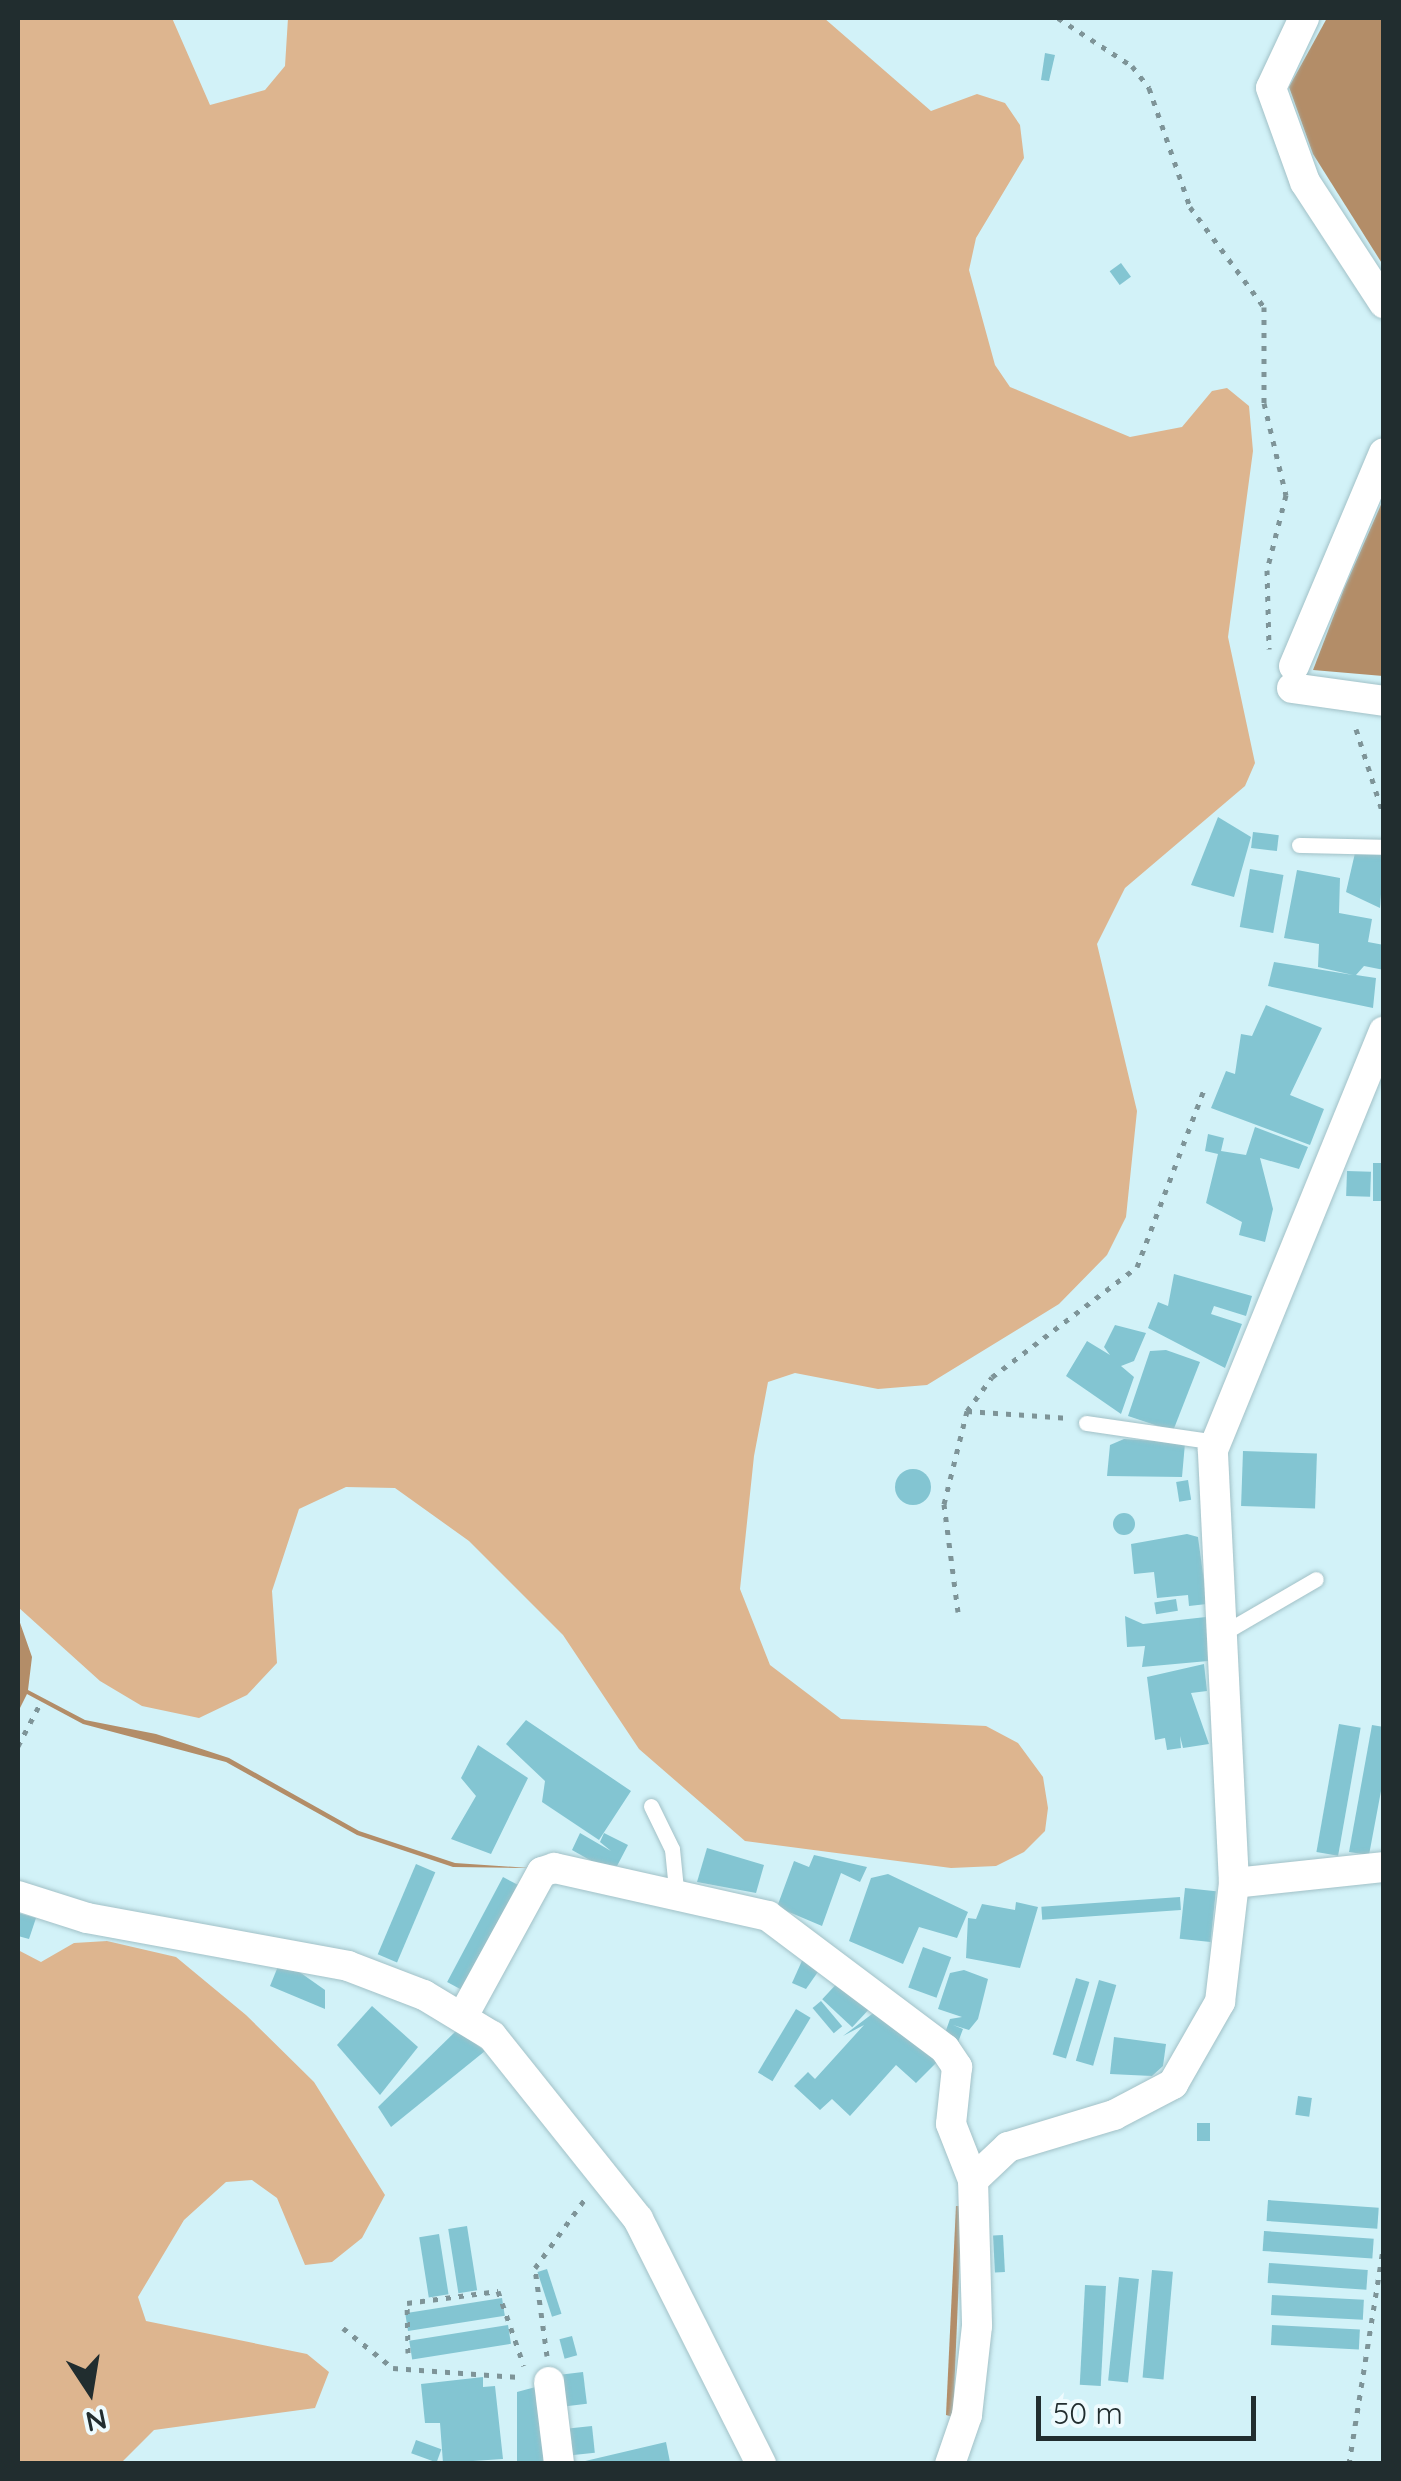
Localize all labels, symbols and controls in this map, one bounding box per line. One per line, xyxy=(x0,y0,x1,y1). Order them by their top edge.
north arrow xyxy=(40,2341,140,2441)
scale bar xyxy=(1041,2376,1261,2438)
text: 50 m xyxy=(1053,2394,1123,2432)
text: N xyxy=(83,2402,110,2440)

